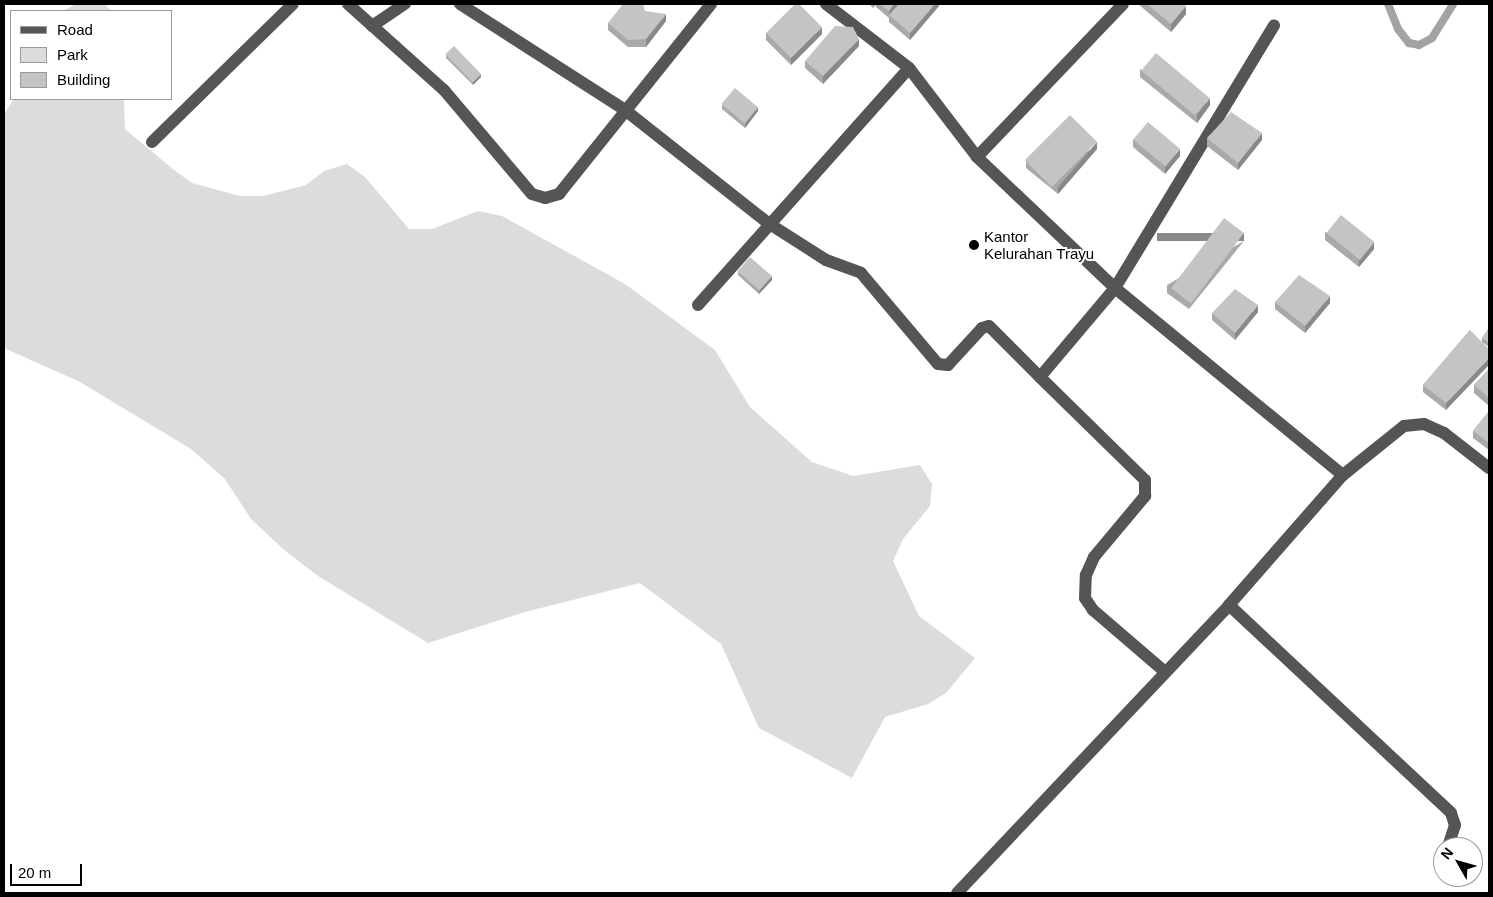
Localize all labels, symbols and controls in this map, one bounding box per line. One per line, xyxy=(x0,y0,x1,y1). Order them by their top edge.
legend xyxy=(10,10,172,100)
text: Road xyxy=(57,21,93,38)
text: Park xyxy=(57,46,88,63)
text: Building xyxy=(57,71,110,88)
place label: Kantor Kelurahan Trayu xyxy=(984,227,1094,262)
marker: Kantor Kelurahan Trayu xyxy=(968,239,980,251)
north arrow xyxy=(1433,837,1483,887)
text: N xyxy=(1438,844,1456,862)
scale bar xyxy=(12,854,85,886)
text: 20 m xyxy=(18,864,51,881)

